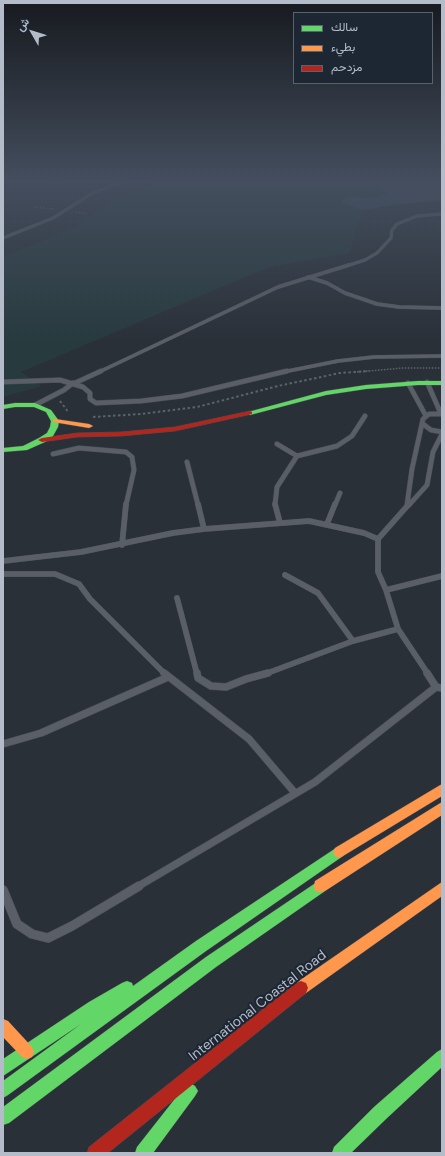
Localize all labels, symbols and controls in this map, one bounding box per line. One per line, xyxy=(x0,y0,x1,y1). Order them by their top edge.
north arrow xyxy=(12,12,52,52)
legend xyxy=(293,12,433,84)
text: ش xyxy=(13,15,32,34)
text: سالك xyxy=(331,19,358,35)
text: بطيء xyxy=(331,39,355,55)
text: مزدحم xyxy=(331,59,362,75)
street label: International Coastal Road xyxy=(186,947,330,1065)

